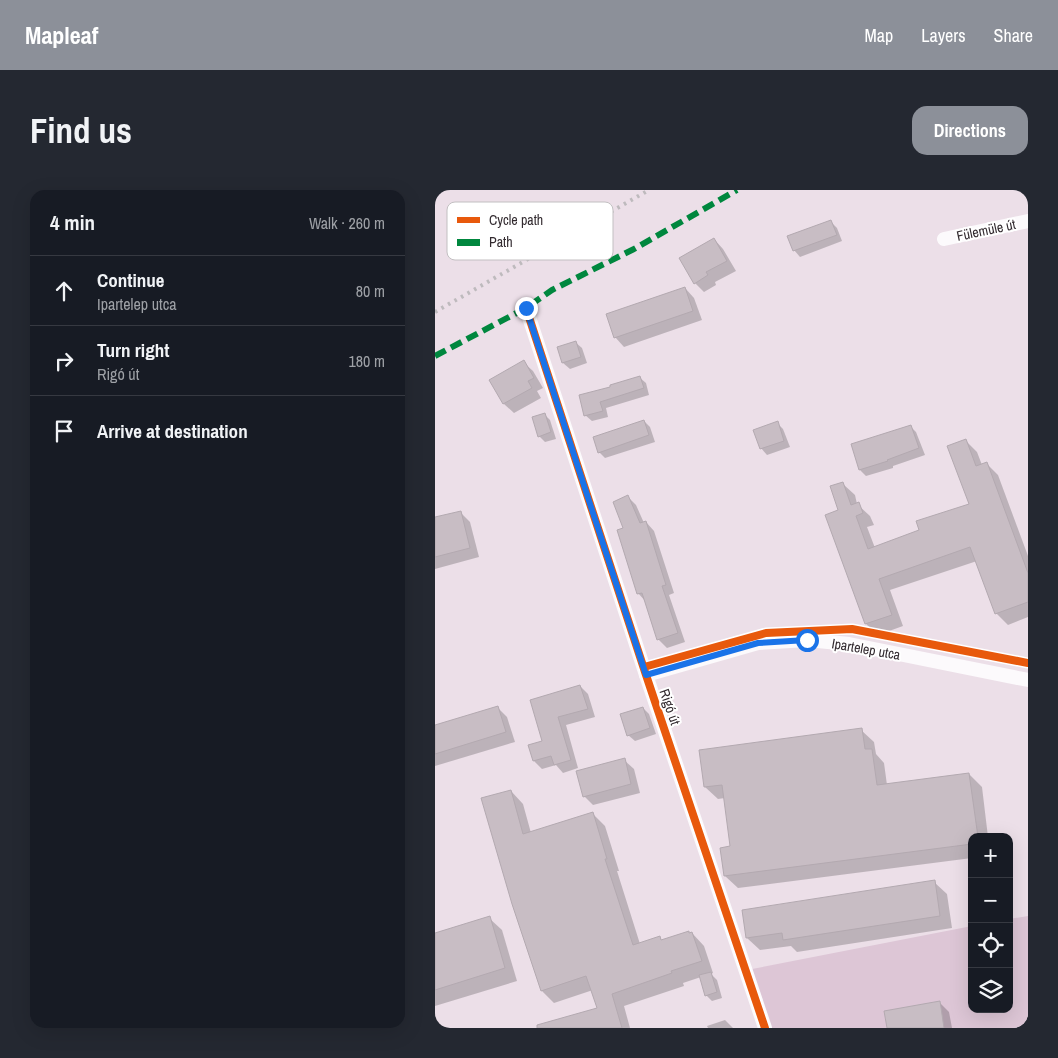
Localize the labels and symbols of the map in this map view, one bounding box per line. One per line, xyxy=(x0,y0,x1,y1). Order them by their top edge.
legend xyxy=(447,202,613,260)
text: Cycle path xyxy=(489,211,543,229)
street label: Fülemüle út xyxy=(955,215,1017,245)
text: Path xyxy=(489,233,513,251)
route end xyxy=(515,297,538,320)
route start xyxy=(796,629,819,652)
street label: Ipartelep utca xyxy=(830,634,902,664)
street label: Rigó út xyxy=(655,687,685,727)

